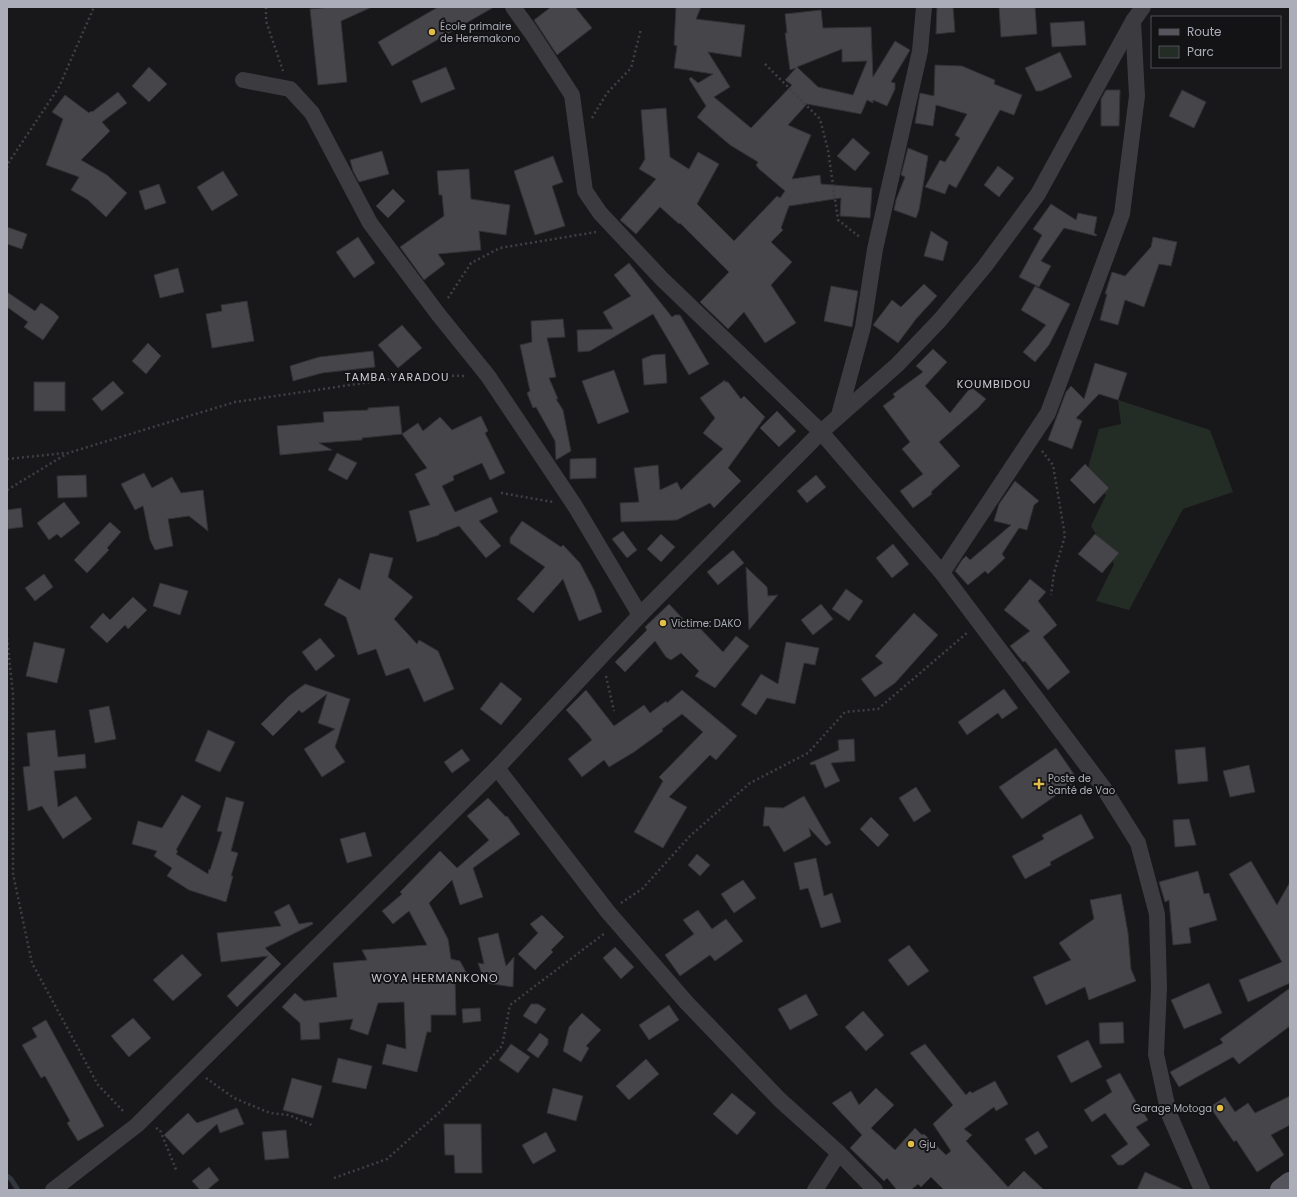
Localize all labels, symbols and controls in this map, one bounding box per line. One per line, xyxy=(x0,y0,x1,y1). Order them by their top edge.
legend xyxy=(1151,16,1281,68)
place label: École primaire de Heremakono xyxy=(440,19,520,46)
text: Route xyxy=(1187,23,1221,40)
marker: École primaire de Heremakono xyxy=(427,27,437,37)
text: Parc xyxy=(1187,43,1214,60)
district label: TAMBA YARADOU xyxy=(345,369,449,385)
district label: KOUMBIDOU xyxy=(957,376,1031,392)
place label: Victime: DAKO xyxy=(671,616,741,631)
marker: Victime: DAKO xyxy=(658,618,668,628)
place label: Poste de Santé de Vao xyxy=(1048,771,1115,798)
marker: Poste de Santé de Vao xyxy=(1033,778,1045,790)
district label: WOYA HERMANKONO xyxy=(371,970,499,986)
place label: Garage Motoga xyxy=(1133,1101,1212,1116)
marker: Garage Motoga xyxy=(1215,1103,1225,1113)
place label: Gju xyxy=(919,1137,936,1152)
marker: Gju xyxy=(906,1139,916,1149)

